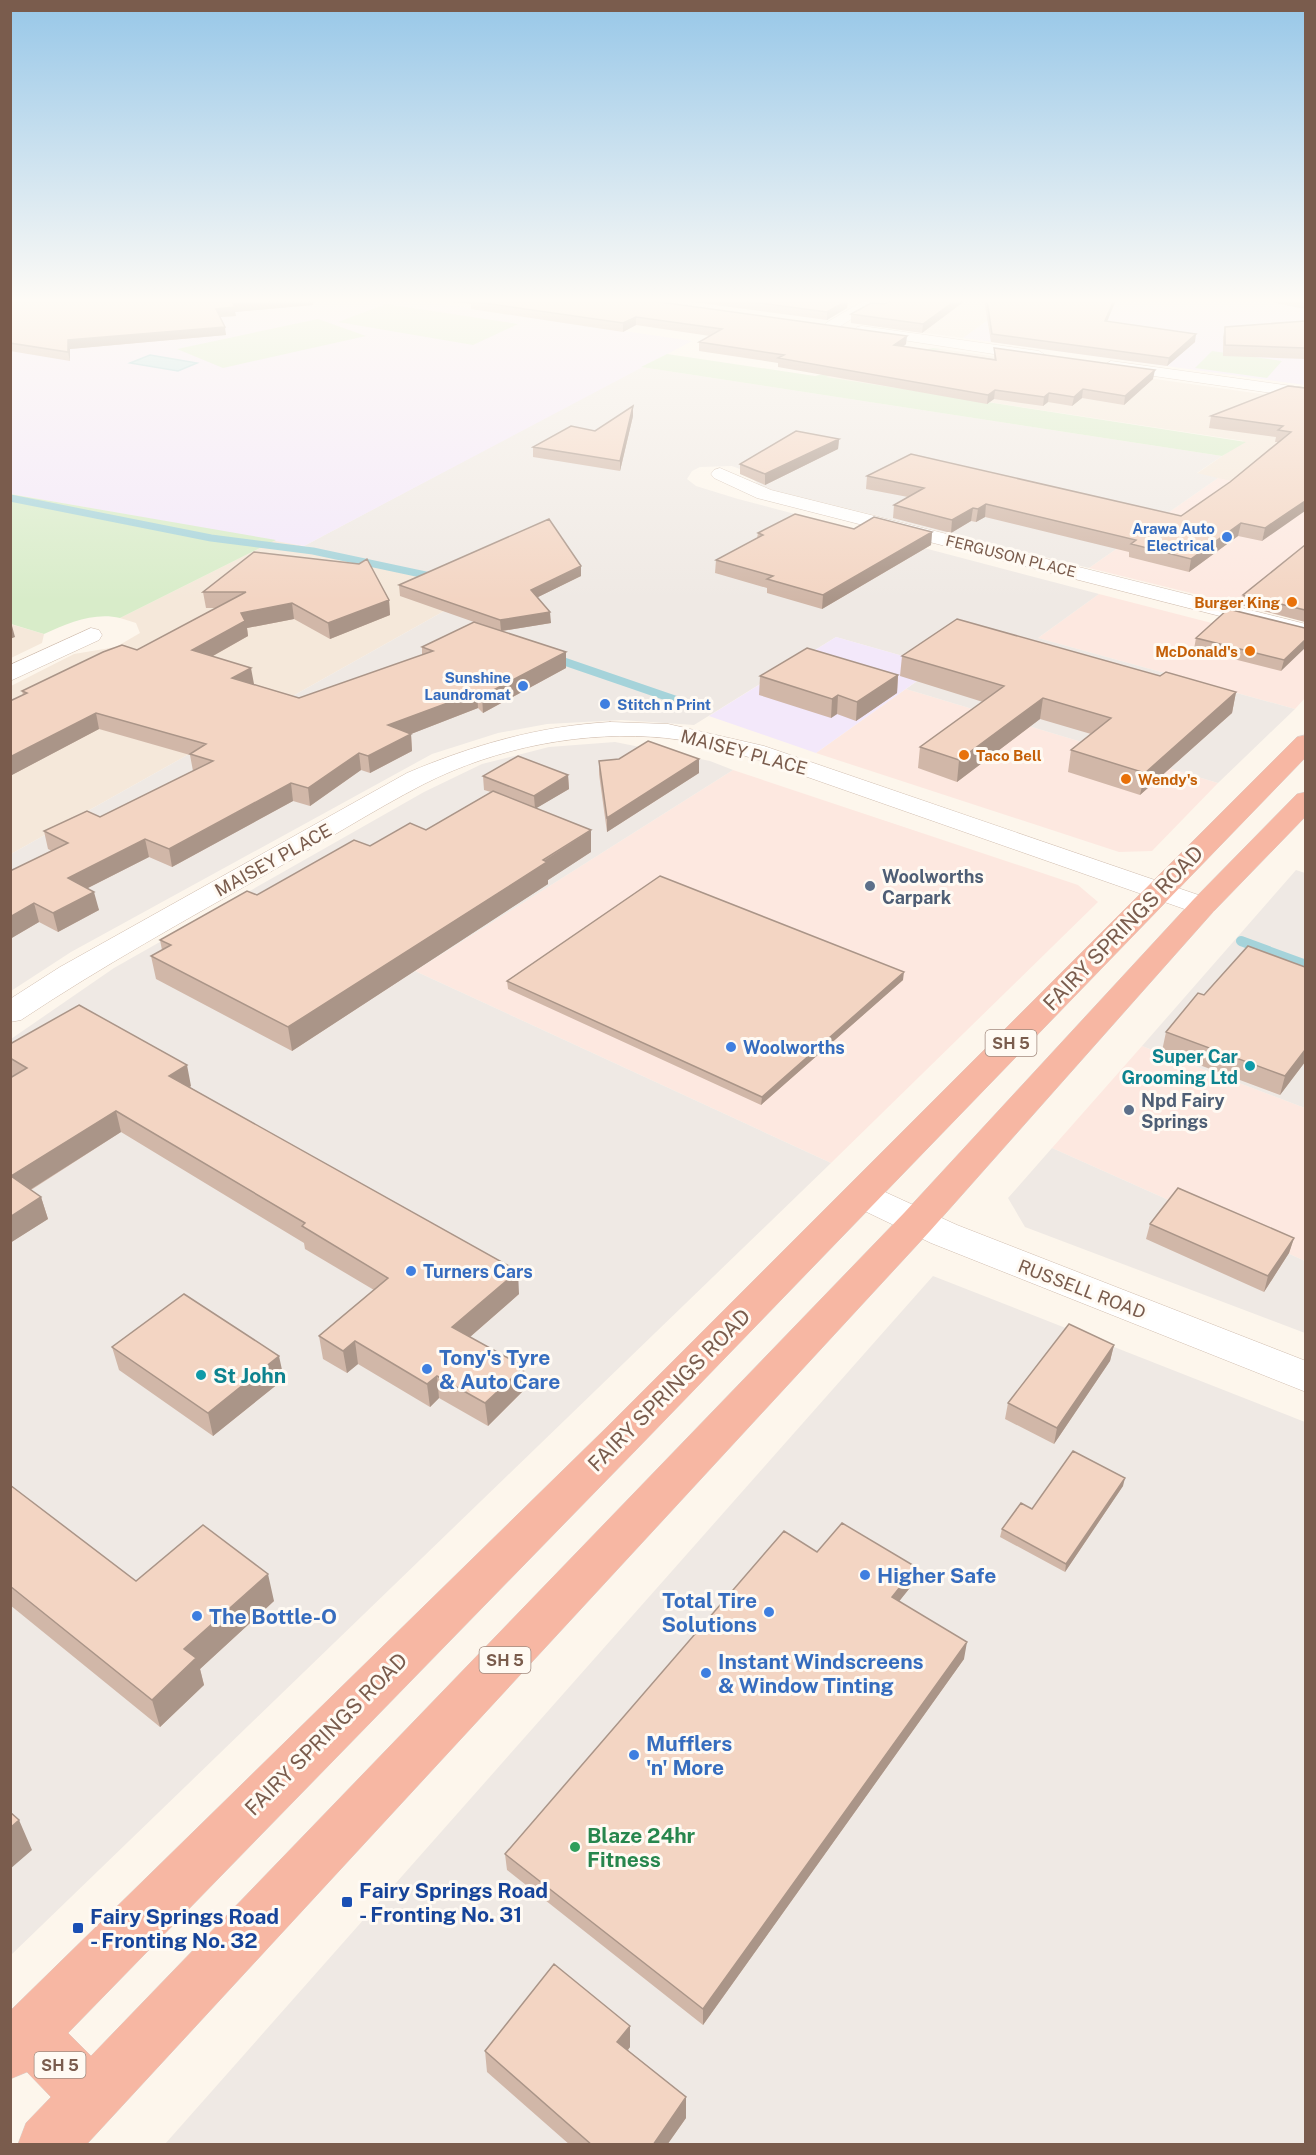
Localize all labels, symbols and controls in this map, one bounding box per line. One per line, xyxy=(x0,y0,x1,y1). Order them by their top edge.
place label: Arawa Auto Electrical xyxy=(1132,520,1215,554)
marker: Arawa Auto Electrical xyxy=(1220,530,1234,544)
street label: FERGUSON PLACE xyxy=(944,532,1078,580)
place label: Burger King xyxy=(1194,594,1281,611)
marker: Burger King xyxy=(1285,595,1299,609)
place label: McDonald's xyxy=(1155,643,1238,660)
marker: McDonald's xyxy=(1243,644,1257,658)
place label: Sunshine Laundromat xyxy=(424,669,511,703)
marker: Sunshine Laundromat xyxy=(516,679,530,693)
place label: Stitch n Print xyxy=(617,696,711,713)
marker: Stitch n Print xyxy=(598,697,612,711)
street label: MAISEY PLACE xyxy=(678,725,810,779)
place label: Taco Bell xyxy=(976,747,1042,764)
marker: Taco Bell xyxy=(957,748,971,762)
place label: Wendy's xyxy=(1138,771,1198,788)
marker: Wendy's xyxy=(1119,772,1133,786)
street label: MAISEY PLACE xyxy=(211,819,335,901)
street label: FAIRY SPRINGS ROAD xyxy=(1038,840,1208,1016)
place label: Woolworths Carpark xyxy=(882,866,984,908)
marker: Woolworths Carpark xyxy=(863,879,877,893)
road number: SH 5 xyxy=(986,1030,1036,1056)
place label: Woolworths xyxy=(743,1037,845,1058)
marker: Woolworths xyxy=(724,1040,738,1054)
place label: Super Car Grooming Ltd xyxy=(1121,1046,1239,1088)
marker: Super Car Grooming Ltd xyxy=(1243,1059,1257,1073)
place label: Npd Fairy Springs xyxy=(1141,1090,1225,1132)
marker: Npd Fairy Springs xyxy=(1122,1103,1136,1117)
street label: RUSSELL ROAD xyxy=(1015,1255,1149,1323)
place label: Turners Cars xyxy=(423,1261,533,1282)
marker: Turners Cars xyxy=(404,1264,418,1278)
street label: FAIRY SPRINGS ROAD xyxy=(583,1304,755,1476)
place label: Tony's Tyre & Auto Care xyxy=(439,1345,560,1394)
marker: Tony's Tyre & Auto Care xyxy=(420,1362,434,1376)
place label: St John xyxy=(213,1363,286,1388)
marker: St John xyxy=(194,1368,208,1382)
place label: Higher Safe xyxy=(877,1563,996,1588)
marker: Higher Safe xyxy=(858,1568,872,1582)
place label: Total Tire Solutions xyxy=(661,1588,757,1637)
place label: The Bottle-O xyxy=(209,1604,337,1629)
marker: Total Tire Solutions xyxy=(762,1605,776,1619)
marker: The Bottle-O xyxy=(190,1609,204,1623)
road number: SH 5 xyxy=(480,1647,530,1673)
street label: FAIRY SPRINGS ROAD xyxy=(240,1648,412,1820)
place label: Instant Windscreens & Window Tinting xyxy=(718,1649,924,1698)
marker: Instant Windscreens & Window Tinting xyxy=(699,1666,713,1680)
place label: Mufflers 'n' More xyxy=(646,1731,732,1780)
marker: Mufflers 'n' More xyxy=(627,1748,641,1762)
place label: Blaze 24hr Fitness xyxy=(587,1823,696,1872)
marker: Blaze 24hr Fitness xyxy=(568,1840,582,1854)
place label: Fairy Springs Road - Fronting No. 31 xyxy=(359,1878,548,1927)
marker: Fairy Springs Road - Fronting No. 31 xyxy=(340,1895,354,1909)
place label: Fairy Springs Road - Fronting No. 32 xyxy=(90,1904,279,1953)
marker: Fairy Springs Road - Fronting No. 32 xyxy=(71,1921,85,1935)
road number: SH 5 xyxy=(34,2052,86,2078)

